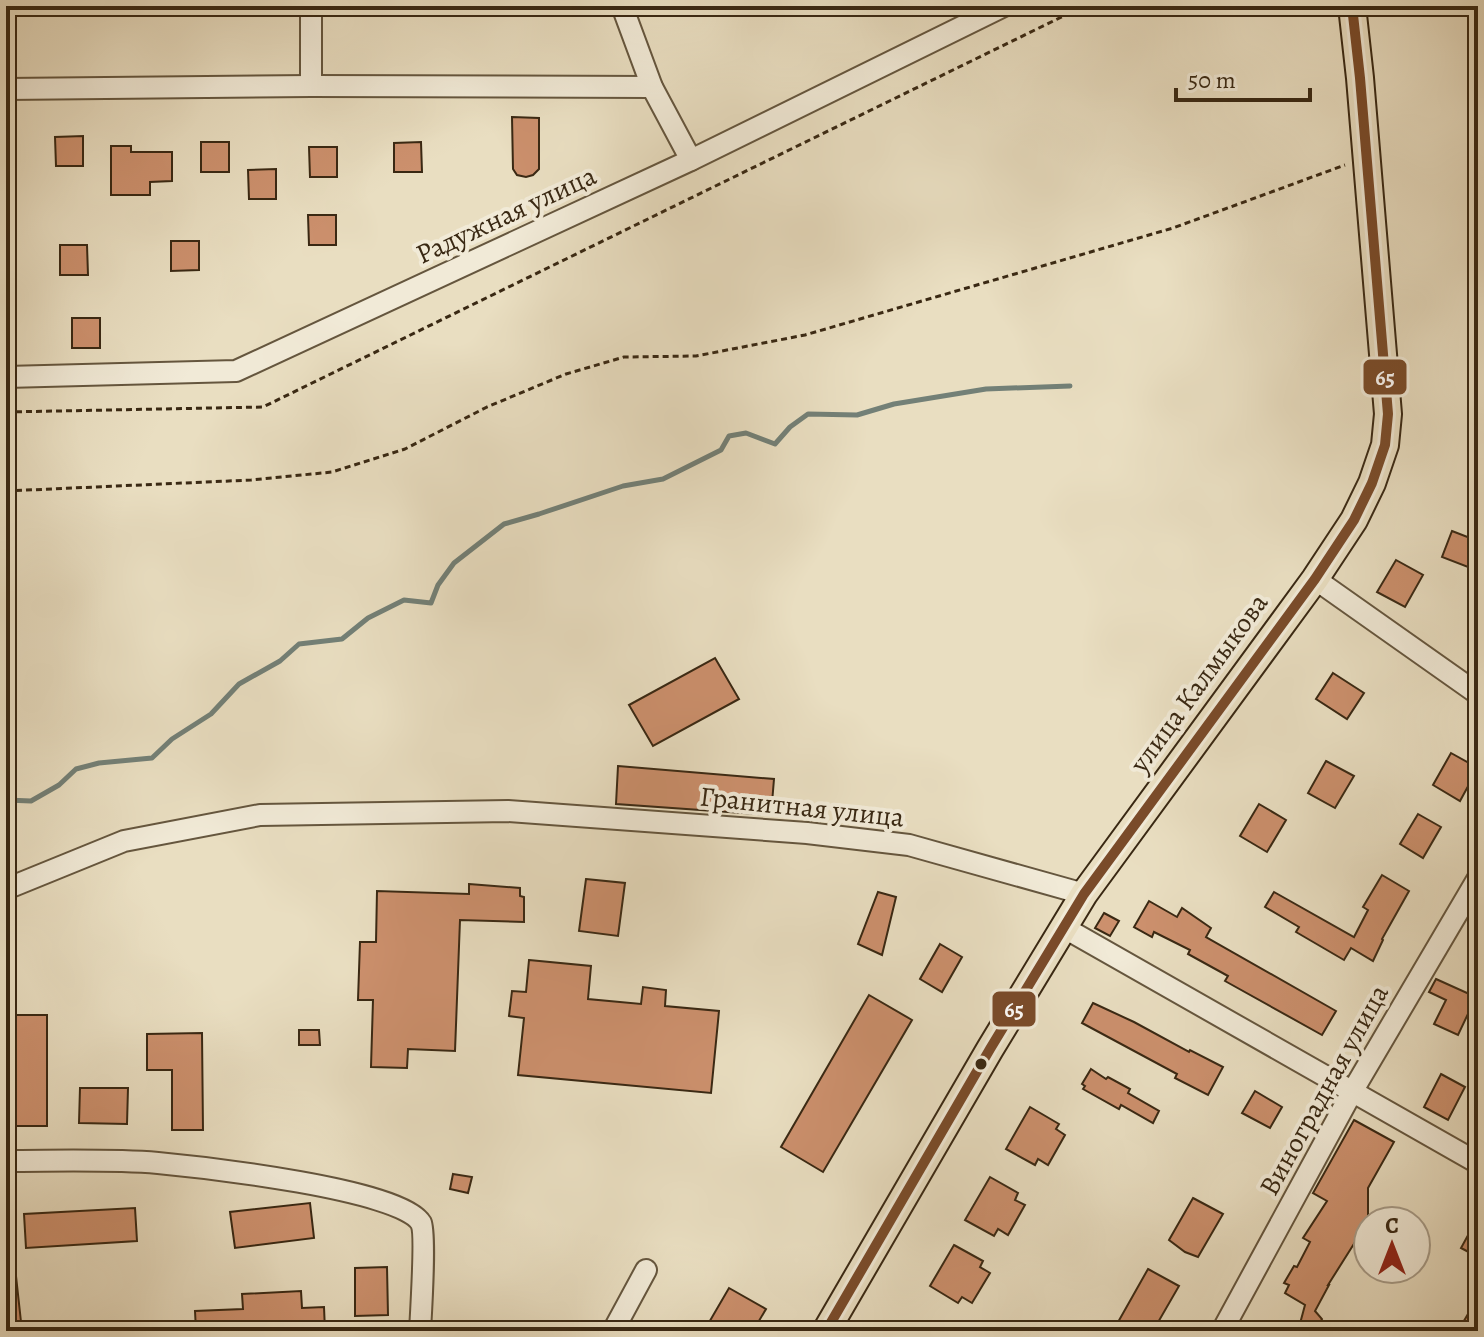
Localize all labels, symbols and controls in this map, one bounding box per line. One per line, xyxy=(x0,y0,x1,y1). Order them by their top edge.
scale bar xyxy=(1176,52,1310,102)
text: 50 m xyxy=(1188,64,1236,96)
street label: Радужная улица xyxy=(410,157,602,273)
line badge: 65 xyxy=(1362,358,1408,396)
text: 65 xyxy=(1375,363,1395,393)
street label: улица Калмыкова xyxy=(1120,586,1277,781)
street label: Гранитная улица xyxy=(698,777,906,837)
street label: Виноградная улица xyxy=(1250,977,1398,1202)
line badge: 65 xyxy=(991,990,1037,1028)
text: 65 xyxy=(1004,995,1024,1025)
unlabelled marker xyxy=(973,1056,989,1072)
north arrow xyxy=(1352,1205,1432,1285)
text: С xyxy=(1385,1211,1399,1241)

